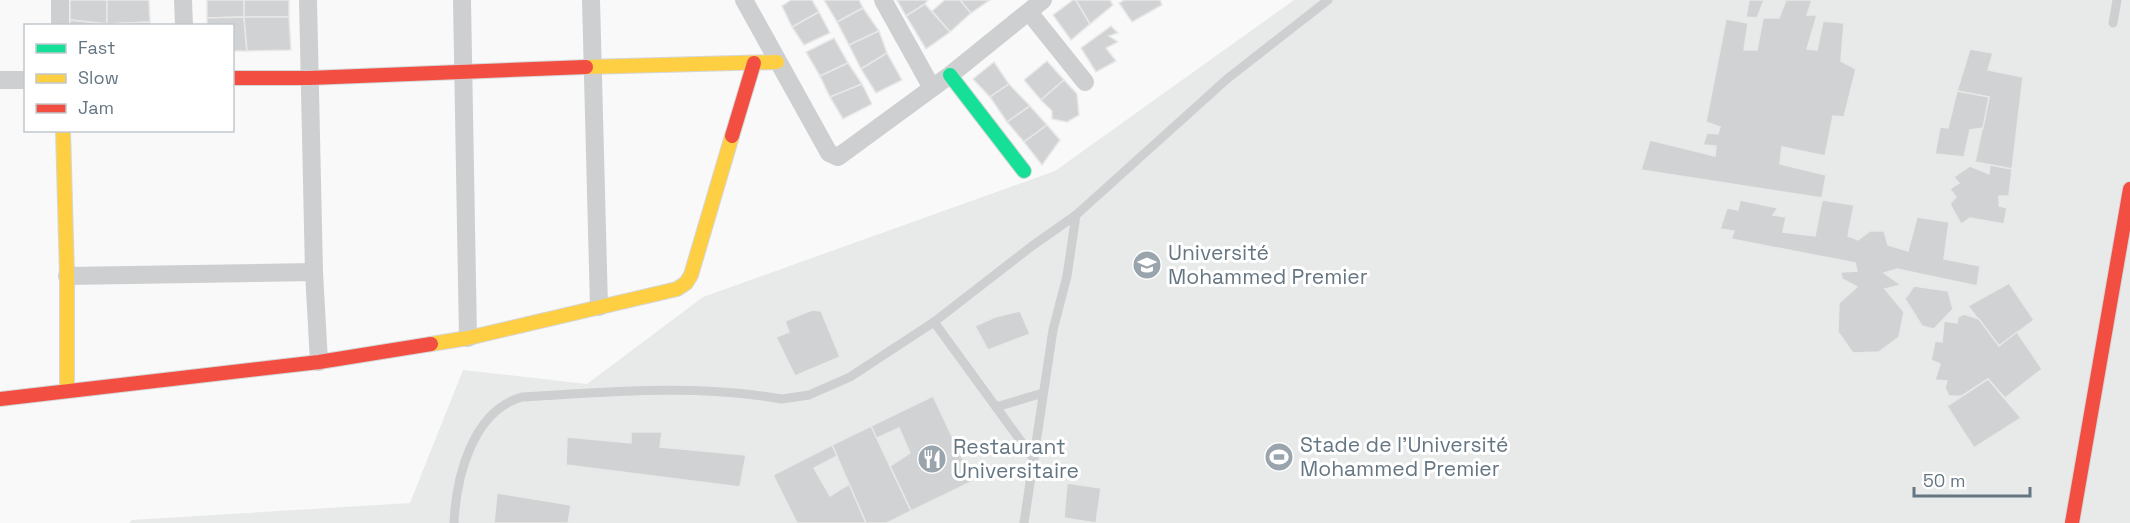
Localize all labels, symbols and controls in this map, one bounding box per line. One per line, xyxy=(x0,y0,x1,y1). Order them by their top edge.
legend xyxy=(24,24,234,132)
text: Fast xyxy=(78,36,115,59)
text: Slow xyxy=(78,66,119,89)
text: Jam xyxy=(78,96,114,119)
place label: Université Mohammed Premier xyxy=(1168,239,1368,290)
school or university icon: Université Mohammed Premier xyxy=(1131,249,1163,281)
place label: Stade de l'Université Mohammed Premier xyxy=(1300,431,1508,482)
place label: Restaurant Universitaire xyxy=(953,433,1079,484)
sports icon: Stade de l'Université Mohammed Premier xyxy=(1263,441,1295,473)
restaurant icon: Restaurant Universitaire xyxy=(916,443,948,475)
scale bar xyxy=(1914,460,2030,498)
text: 50 m xyxy=(1923,469,1965,492)

